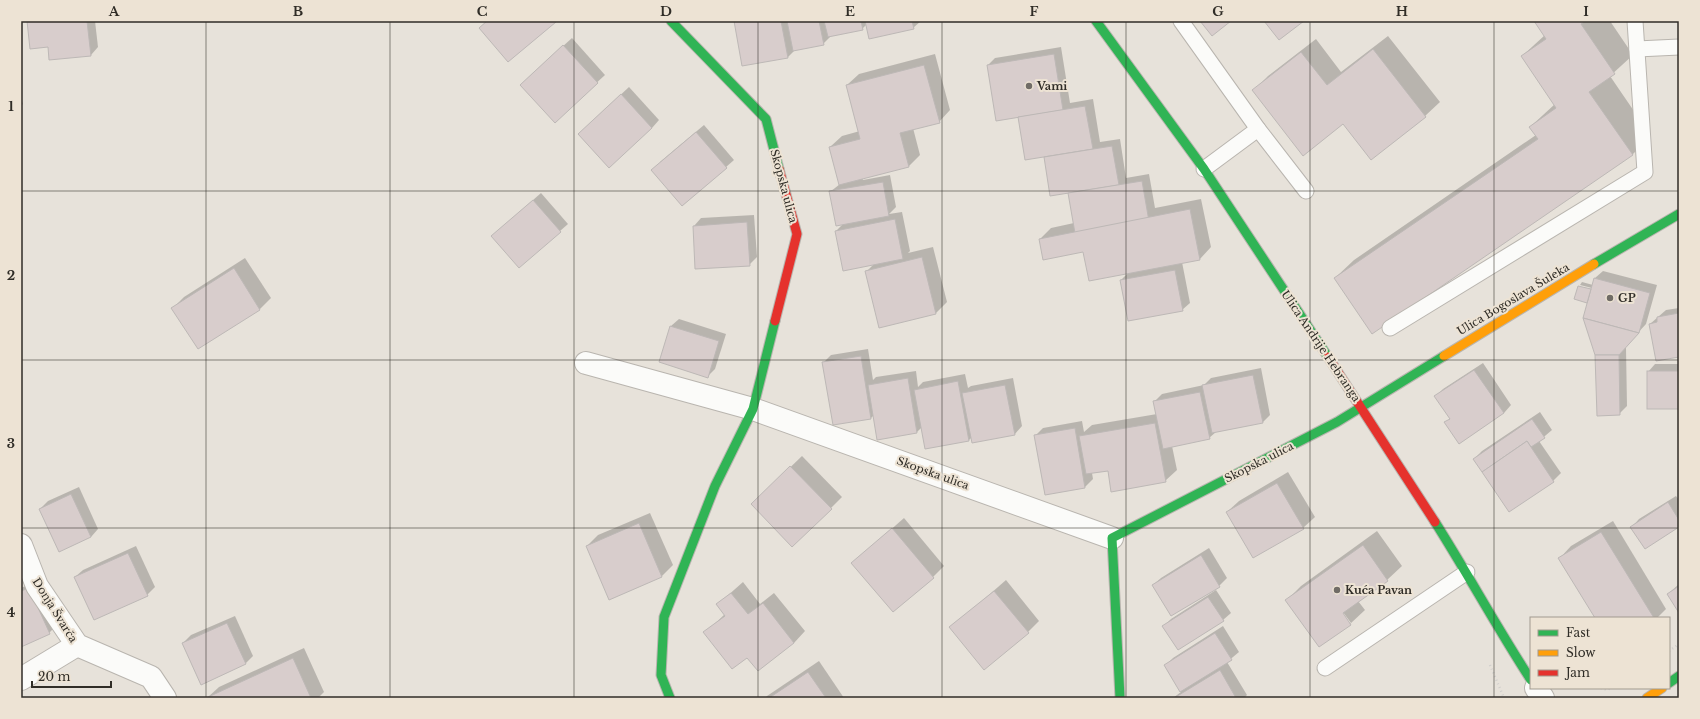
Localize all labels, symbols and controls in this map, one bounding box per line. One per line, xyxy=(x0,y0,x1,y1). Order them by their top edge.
text: A xyxy=(108,3,120,20)
text: B xyxy=(293,3,303,20)
text: C xyxy=(477,3,488,20)
text: D xyxy=(660,3,672,20)
text: E xyxy=(845,3,855,20)
text: F xyxy=(1030,3,1039,20)
text: G xyxy=(1212,3,1224,20)
text: H xyxy=(1396,3,1408,20)
text: I xyxy=(1583,3,1589,20)
place label: Vami xyxy=(1036,79,1067,93)
marker: Vami xyxy=(1024,81,1034,91)
text: 1 xyxy=(8,98,14,115)
street label: Skopska ulica xyxy=(767,148,801,225)
street label: Ulica Bogoslava Šuleka xyxy=(1454,259,1572,338)
text: 2 xyxy=(7,267,15,284)
street label: Ulica Andrije Hebranga xyxy=(1278,287,1364,405)
place label: GP xyxy=(1618,291,1636,305)
marker: GP xyxy=(1605,293,1615,303)
text: 3 xyxy=(7,435,15,452)
street label: Skopska ulica xyxy=(1222,438,1297,485)
street label: Skopska ulica xyxy=(895,453,972,493)
street label: Donja Švarča xyxy=(30,575,81,646)
place label: Kuća Pavan xyxy=(1345,583,1412,597)
marker: Kuća Pavan xyxy=(1332,585,1342,595)
text: 4 xyxy=(7,604,16,621)
legend xyxy=(1530,617,1670,689)
text: Fast xyxy=(1566,625,1591,640)
text: Slow xyxy=(1566,645,1596,660)
scale bar xyxy=(32,663,111,689)
text: Jam xyxy=(1564,665,1590,680)
text: 20 m xyxy=(38,669,70,684)

